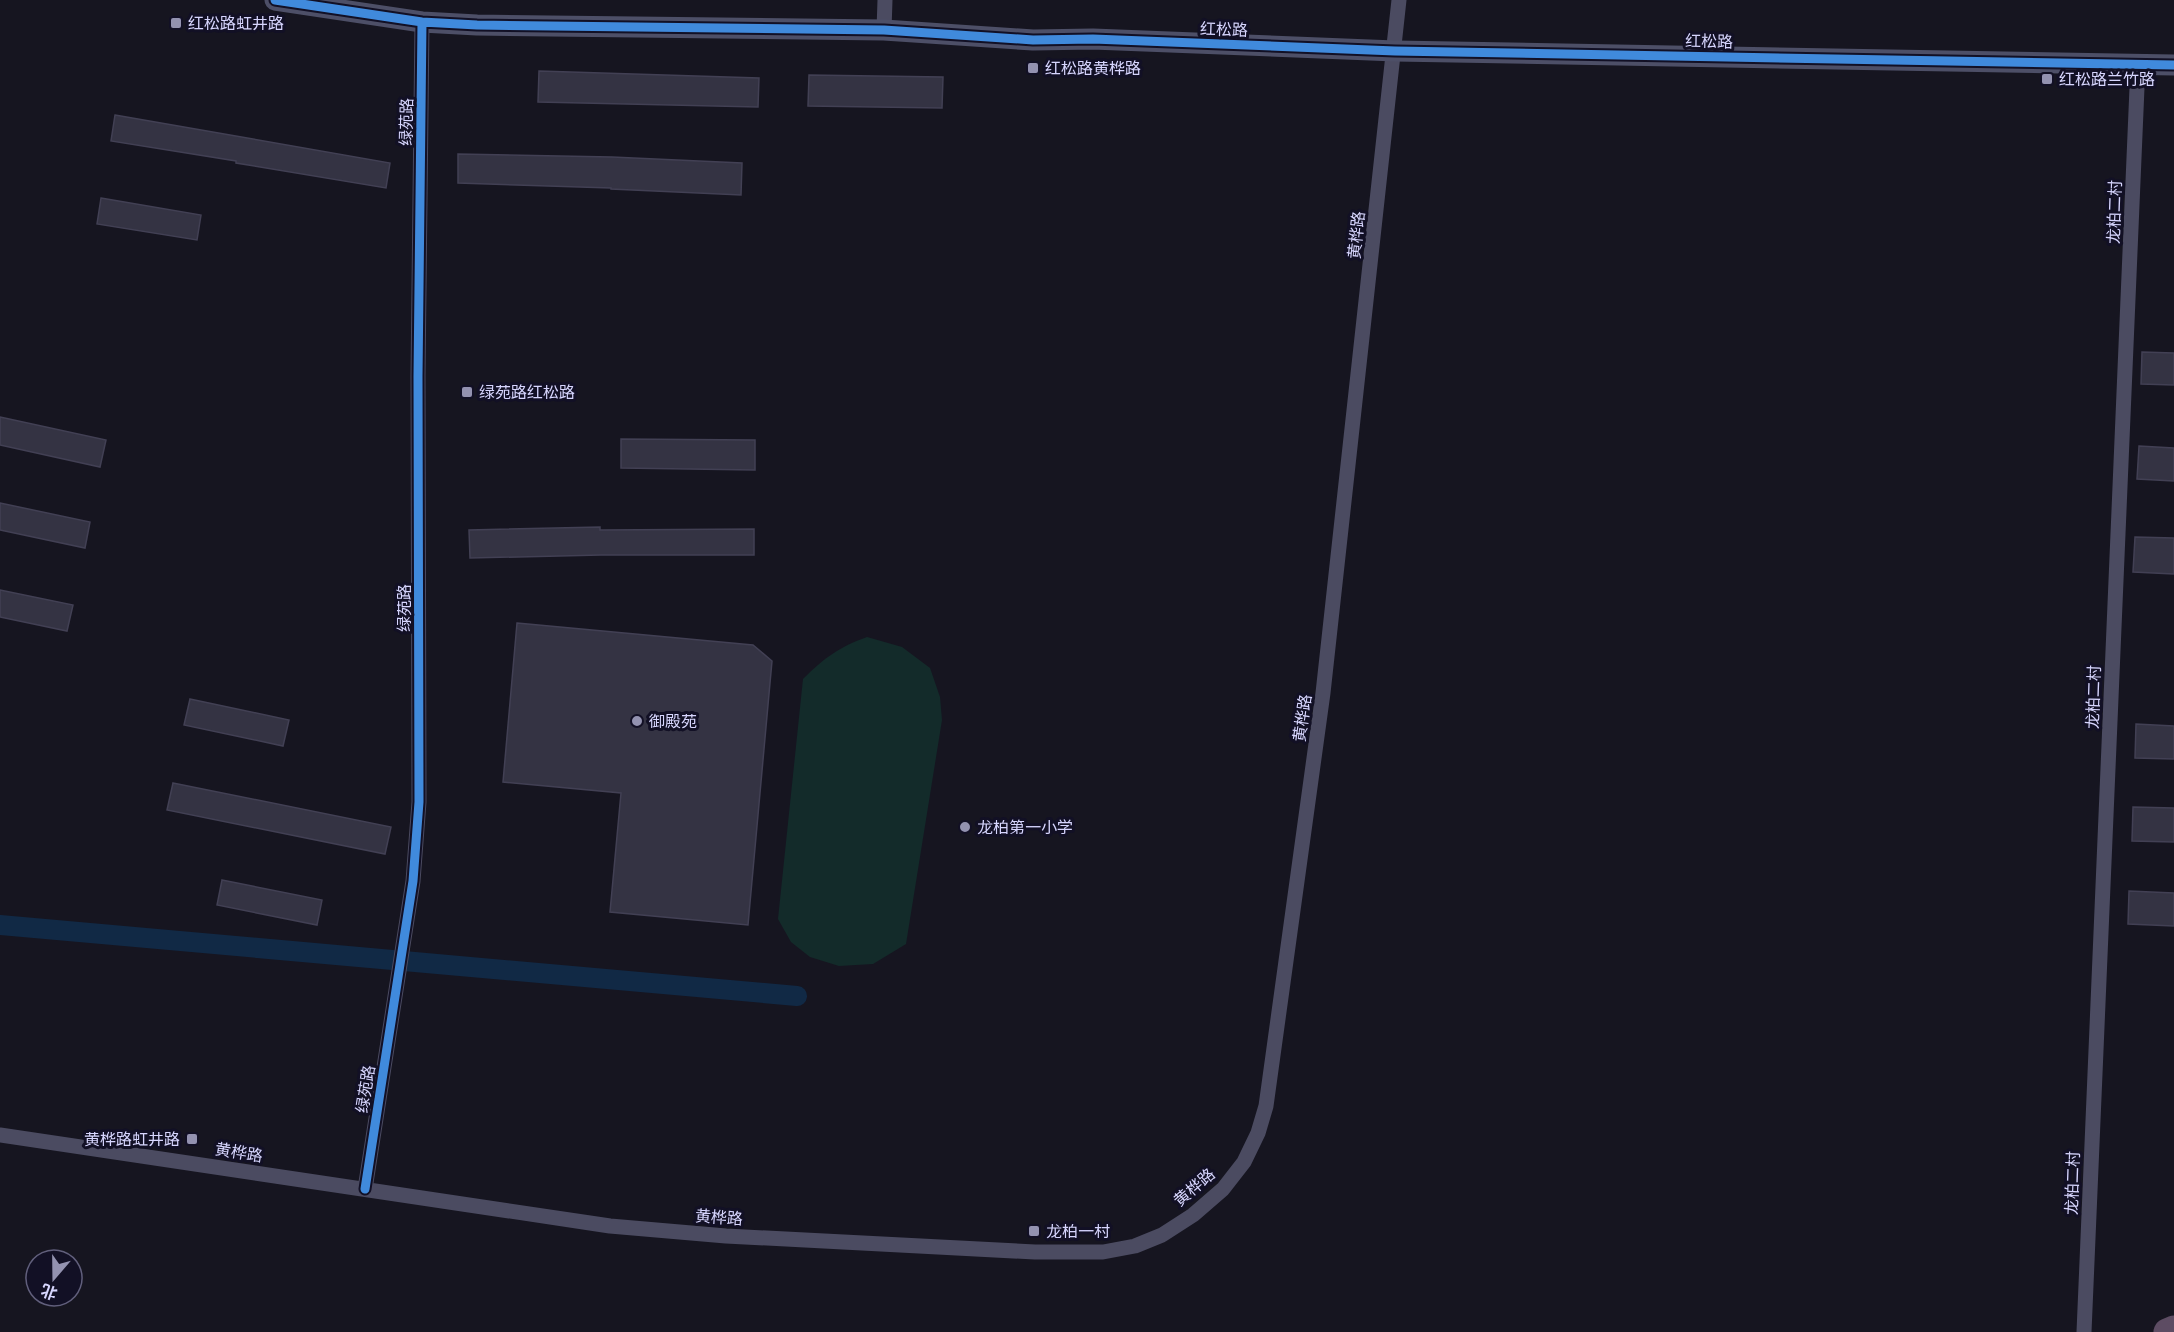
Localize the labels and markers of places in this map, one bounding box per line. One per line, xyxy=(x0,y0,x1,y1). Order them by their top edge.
place label: 红松路虹井路 xyxy=(188,15,284,32)
marker: 红松路虹井路 xyxy=(169,16,183,30)
place label: 红松路黄桦路 xyxy=(1045,60,1141,77)
marker: 红松路黄桦路 xyxy=(1026,61,1040,75)
place label: 红松路兰竹路 xyxy=(2059,71,2155,88)
marker: 红松路兰竹路 xyxy=(2040,72,2054,86)
place label: 绿苑路红松路 xyxy=(479,384,575,401)
marker: 绿苑路红松路 xyxy=(460,385,474,399)
place label: 御殿苑 xyxy=(649,713,697,730)
marker: 御殿苑 xyxy=(630,714,644,728)
place label: 龙柏第一小学 xyxy=(977,819,1073,836)
marker: 龙柏第一小学 xyxy=(958,820,972,834)
place label: 黄桦路虹井路 xyxy=(84,1131,180,1148)
marker: 黄桦路虹井路 xyxy=(185,1132,199,1146)
place label: 龙柏一村 xyxy=(1046,1223,1110,1240)
marker: 龙柏一村 xyxy=(1027,1224,1041,1238)

